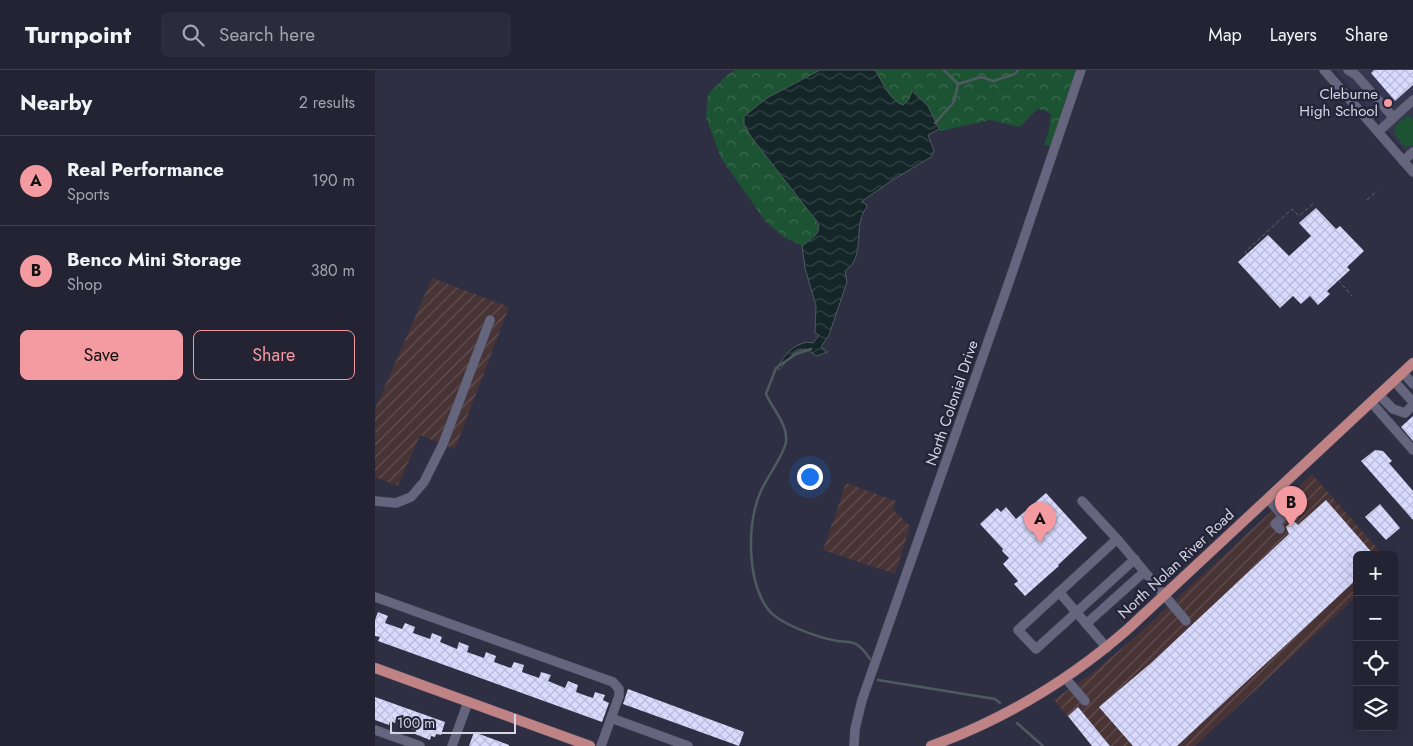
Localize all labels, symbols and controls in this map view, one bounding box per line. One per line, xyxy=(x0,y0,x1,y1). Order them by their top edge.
search box xyxy=(161,12,511,57)
text: Turnpoint xyxy=(25,17,131,52)
icon: search xyxy=(179,21,207,49)
text: Search here xyxy=(219,21,315,48)
text: Map xyxy=(1208,22,1242,48)
text: Layers xyxy=(1270,22,1317,48)
text: Share xyxy=(1345,22,1388,48)
place label: Cleburne High School xyxy=(1299,83,1378,122)
text: Nearby xyxy=(20,88,92,118)
text: 2 results xyxy=(299,91,355,114)
marker: Cleburne High School xyxy=(1382,97,1394,109)
text: Real Performance xyxy=(67,156,224,183)
text: A xyxy=(30,169,42,192)
text: 190 m xyxy=(312,169,355,192)
text: Sports xyxy=(67,183,109,206)
text: Benco Mini Storage xyxy=(67,246,241,273)
text: B xyxy=(31,259,41,282)
text: 380 m xyxy=(311,259,355,282)
text: Shop xyxy=(67,273,102,296)
button: Save xyxy=(20,330,183,380)
button: Share xyxy=(193,330,355,380)
street label: North Colonial Drive xyxy=(920,337,984,469)
your location xyxy=(797,464,823,490)
pin: B xyxy=(1275,486,1307,527)
pin: A xyxy=(1024,502,1056,543)
street label: North Nolan River Road xyxy=(1113,504,1239,624)
map controls xyxy=(1353,551,1398,731)
button: + xyxy=(1353,551,1398,596)
button: − xyxy=(1353,596,1398,641)
button: locate xyxy=(1353,641,1398,686)
button: layers xyxy=(1353,686,1398,731)
scale bar xyxy=(390,711,516,734)
text: 100 m xyxy=(397,713,435,733)

